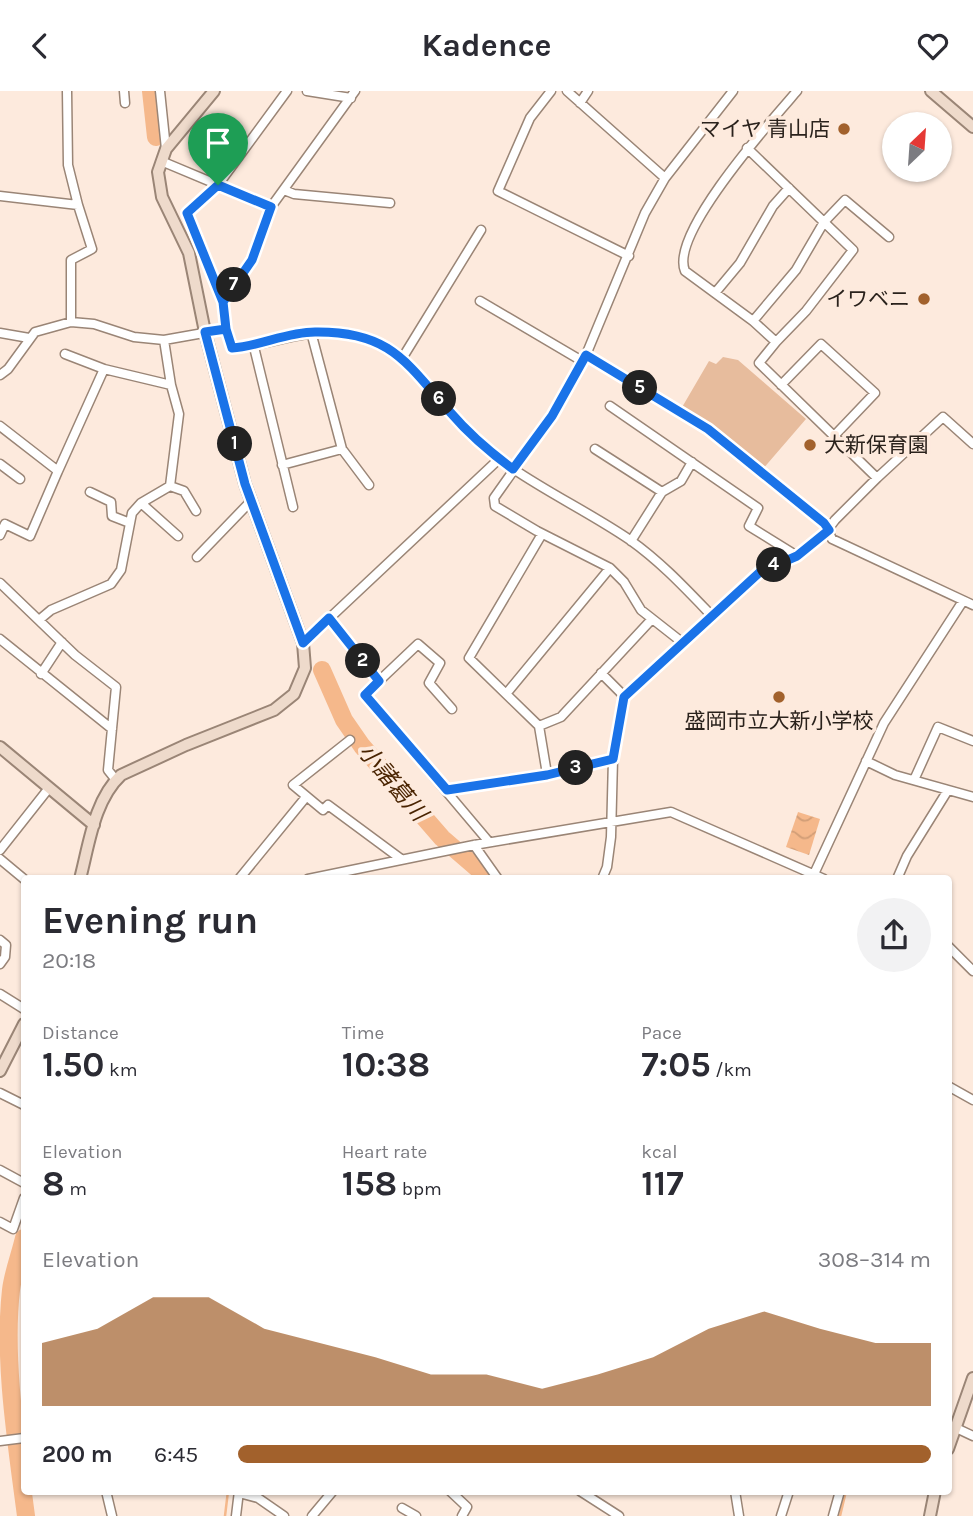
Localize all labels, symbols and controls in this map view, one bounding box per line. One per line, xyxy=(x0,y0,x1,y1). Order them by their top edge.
icon: back xyxy=(21,27,59,65)
text: Kadence xyxy=(421,27,552,64)
icon: heart xyxy=(914,27,952,65)
north arrow xyxy=(882,112,952,182)
map controls xyxy=(882,112,952,182)
pin xyxy=(188,113,248,185)
place label: マイヤ 青山店 xyxy=(700,117,830,141)
marker: マイヤ 青山店 xyxy=(836,121,852,137)
icon: arrive xyxy=(199,124,237,162)
pin: 7 xyxy=(216,267,252,303)
text: 7 xyxy=(229,273,238,295)
place label: イワベニ xyxy=(826,287,910,311)
marker: イワベニ xyxy=(916,291,932,307)
pin: 5 xyxy=(622,371,658,405)
text: 5 xyxy=(634,376,645,398)
pin: 6 xyxy=(422,381,457,417)
text: 6 xyxy=(433,387,444,409)
pin: 1 xyxy=(218,427,252,461)
text: 1 xyxy=(231,432,238,454)
place label: 大新保育園 xyxy=(824,433,929,457)
marker: 大新保育園 xyxy=(802,437,818,453)
pin: 4 xyxy=(756,547,792,582)
text: 4 xyxy=(768,553,779,575)
pin: 2 xyxy=(346,643,380,679)
text: 2 xyxy=(357,649,368,671)
marker: 盛岡市立大新小学校 xyxy=(771,689,787,705)
place label: 盛岡市立大新小学校 xyxy=(685,709,874,733)
water label: 小諸葛川 xyxy=(353,738,434,829)
pin: 3 xyxy=(558,751,594,785)
text: 3 xyxy=(570,756,581,778)
text: Evening run xyxy=(42,898,258,943)
button: share xyxy=(857,898,931,972)
text: 20:18 xyxy=(42,947,96,974)
text: Distance xyxy=(42,1022,119,1044)
text: Time xyxy=(342,1022,384,1044)
text: Pace xyxy=(641,1022,682,1044)
text: 1.50 xyxy=(42,1044,105,1085)
text: 10:38 xyxy=(342,1044,430,1085)
text: 7:05 xyxy=(641,1044,711,1085)
text: km xyxy=(105,1059,138,1081)
text: /km xyxy=(711,1059,752,1081)
text: Elevation xyxy=(42,1141,122,1163)
text: Heart rate xyxy=(342,1141,427,1163)
text: kcal xyxy=(641,1141,678,1163)
text: 8 xyxy=(42,1163,65,1204)
text: 158 xyxy=(342,1163,397,1204)
text: 117 xyxy=(641,1163,684,1204)
text: m xyxy=(65,1178,87,1200)
text: bpm xyxy=(397,1178,442,1200)
text: Elevation xyxy=(42,1246,139,1273)
text: 308–314 m xyxy=(818,1246,931,1273)
text: 200 m xyxy=(42,1441,113,1468)
text: 6:45 xyxy=(154,1441,198,1468)

